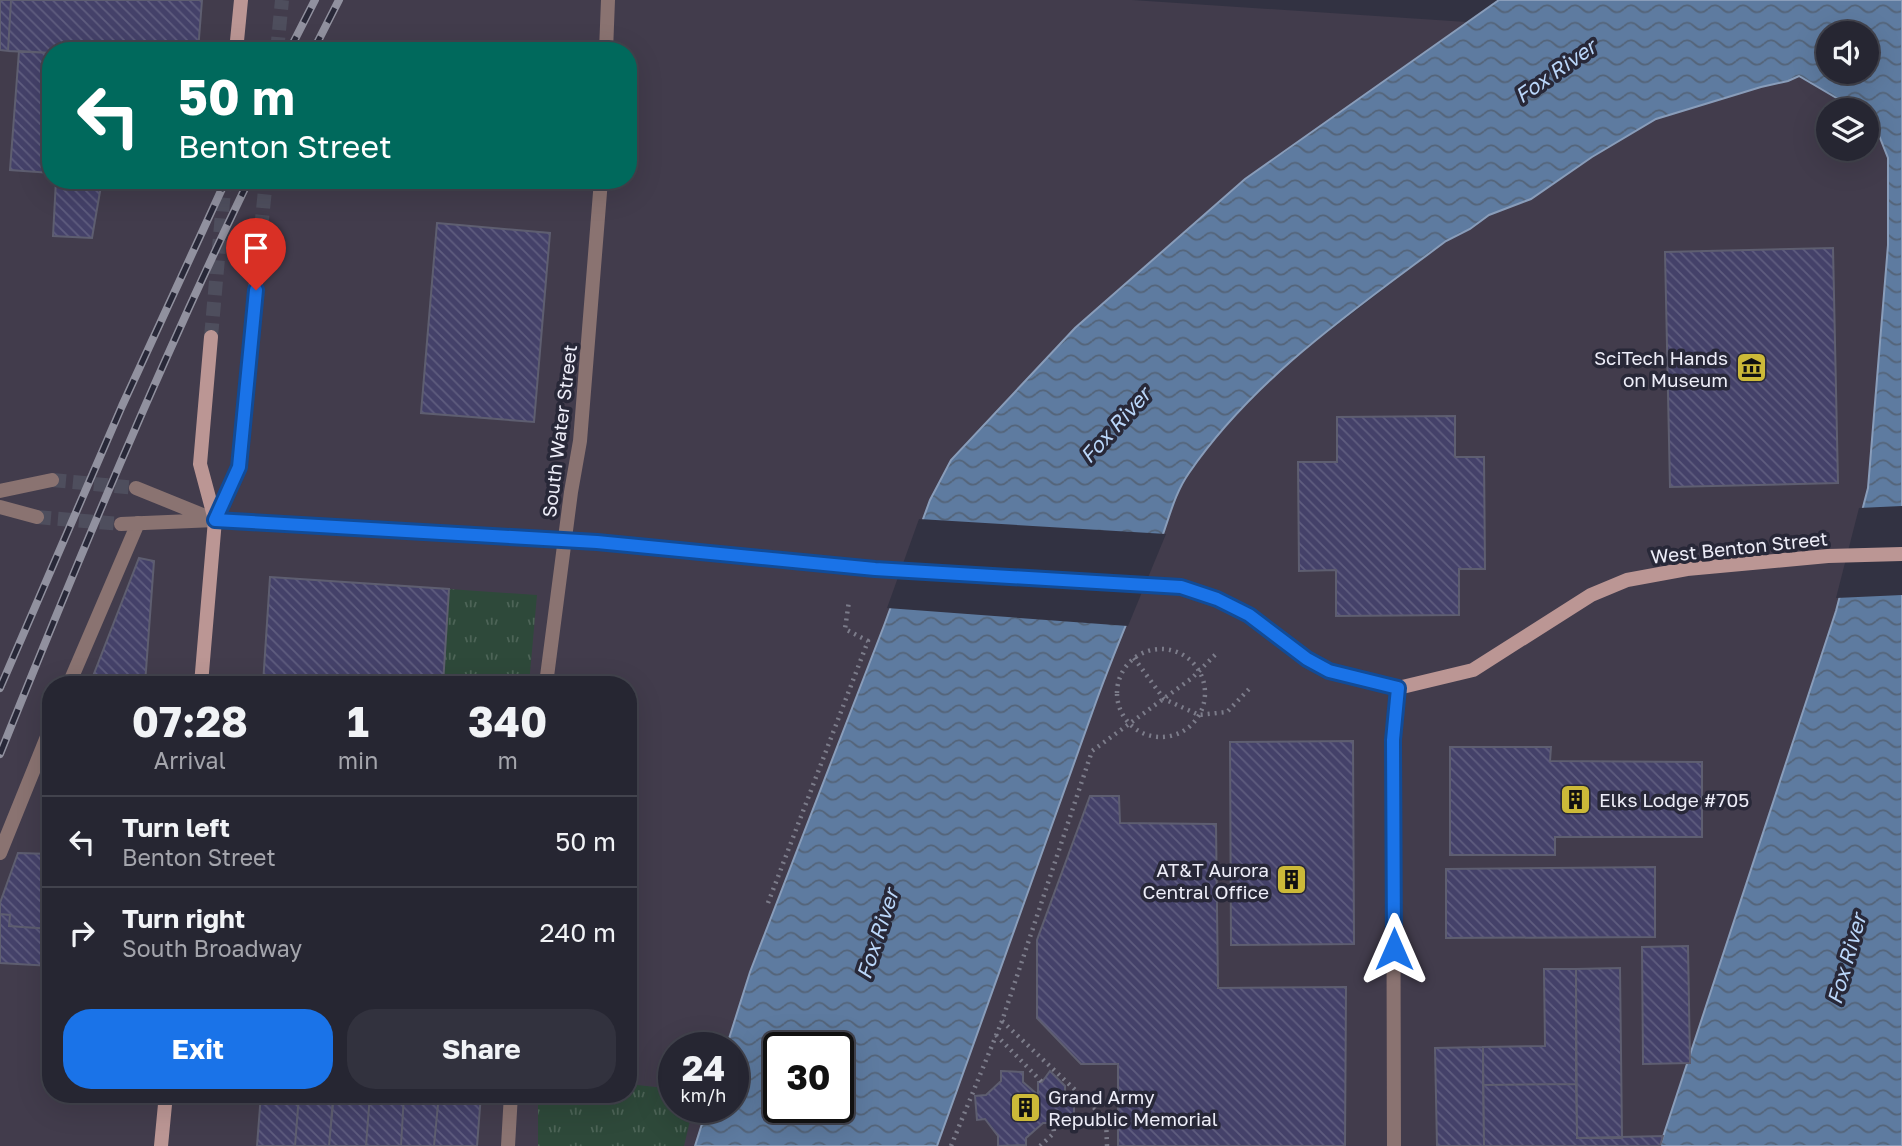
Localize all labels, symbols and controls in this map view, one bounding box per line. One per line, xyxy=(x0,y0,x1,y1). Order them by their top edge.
map controls xyxy=(1816,21,1879,161)
button: sound xyxy=(1816,21,1879,84)
water label: Fox River xyxy=(1509,32,1603,108)
text: 50 m xyxy=(178,67,295,126)
icon: left xyxy=(63,70,154,161)
button: layers xyxy=(1816,98,1879,161)
text: Benton Street xyxy=(178,127,392,165)
pin xyxy=(226,218,286,290)
icon: arrive xyxy=(237,229,275,267)
street label: South Water Street xyxy=(537,343,581,519)
place label: SciTech Hands on Museum xyxy=(1594,346,1728,391)
museum icon: SciTech Hands on Museum xyxy=(1734,351,1768,385)
water label: Fox River xyxy=(1074,380,1158,468)
street label: West Benton Street xyxy=(1649,526,1829,568)
text: 07:28 xyxy=(132,696,248,746)
text: 1 xyxy=(347,696,369,746)
text: 340 xyxy=(468,696,547,746)
text: Arrival xyxy=(154,746,226,774)
text: min xyxy=(338,746,378,774)
text: m xyxy=(497,746,518,774)
building icon: Elks Lodge #705 xyxy=(1559,782,1593,816)
place label: Elks Lodge #705 xyxy=(1599,788,1749,811)
text: Turn left xyxy=(122,812,230,843)
icon: left xyxy=(63,823,101,861)
text: 50 m xyxy=(555,826,616,857)
text: Benton Street xyxy=(122,843,276,871)
place label: AT&T Aurora Central Office xyxy=(1143,858,1269,903)
building icon: AT&T Aurora Central Office xyxy=(1275,863,1309,897)
water label: Fox River xyxy=(850,883,905,982)
text: Turn right xyxy=(122,903,245,934)
water label: Fox River xyxy=(1821,908,1872,1007)
position arrow xyxy=(1357,912,1431,986)
icon: right xyxy=(63,914,101,952)
text: 240 m xyxy=(539,917,616,948)
text: South Broadway xyxy=(122,934,302,962)
button: Exit xyxy=(63,1009,333,1089)
button: Share xyxy=(347,1009,616,1089)
speed limit sign: 30 xyxy=(763,1032,854,1123)
text: 24 xyxy=(682,1047,725,1089)
text: km/h xyxy=(681,1084,726,1106)
place label: Grand Army Republic Memorial xyxy=(1048,1085,1218,1130)
building icon: Grand Army Republic Memorial xyxy=(1008,1090,1042,1124)

